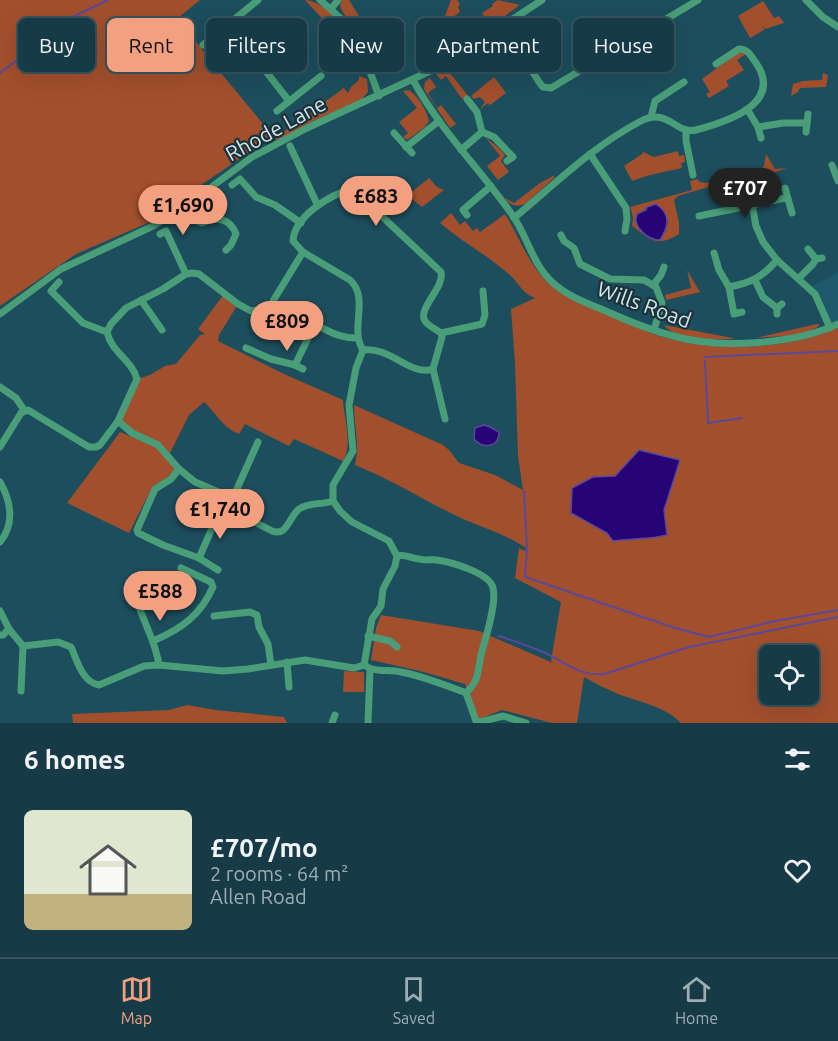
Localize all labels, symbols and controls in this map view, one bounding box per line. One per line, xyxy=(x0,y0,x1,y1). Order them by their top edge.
chip: Buy xyxy=(18,18,95,72)
chip: Rent xyxy=(107,18,194,72)
chip: Filters xyxy=(206,18,307,72)
chip: New xyxy=(319,18,404,72)
chip: Apartment xyxy=(416,18,561,72)
chip: House xyxy=(573,18,674,72)
street label: Rhode Lane xyxy=(221,91,330,166)
pin: £707 xyxy=(709,168,781,219)
pin: £683 xyxy=(340,176,412,227)
text: £707 xyxy=(722,176,768,199)
text: £683 xyxy=(353,184,399,207)
pin: £1,690 xyxy=(134,185,232,236)
text: £1,690 xyxy=(152,193,214,216)
street label: Wills Road xyxy=(594,276,695,332)
pin: £809 xyxy=(251,301,323,352)
text: £809 xyxy=(264,309,310,332)
pin: £1,740 xyxy=(171,489,269,540)
text: £1,740 xyxy=(189,497,251,520)
pin: £588 xyxy=(124,571,196,622)
text: £588 xyxy=(137,579,183,602)
map controls xyxy=(759,645,819,705)
button: locate xyxy=(759,645,819,705)
icon: filters xyxy=(781,743,814,776)
text: 6 homes xyxy=(24,745,125,774)
text: £707/mo xyxy=(210,833,318,862)
icon: home xyxy=(72,834,144,906)
icon: heart xyxy=(781,854,814,887)
text: 2 rooms · 64 m² xyxy=(210,862,348,885)
text: Allen Road xyxy=(210,885,307,908)
tab: Map xyxy=(120,973,153,1027)
tab: Saved xyxy=(393,973,435,1027)
tab: Home xyxy=(675,973,718,1027)

